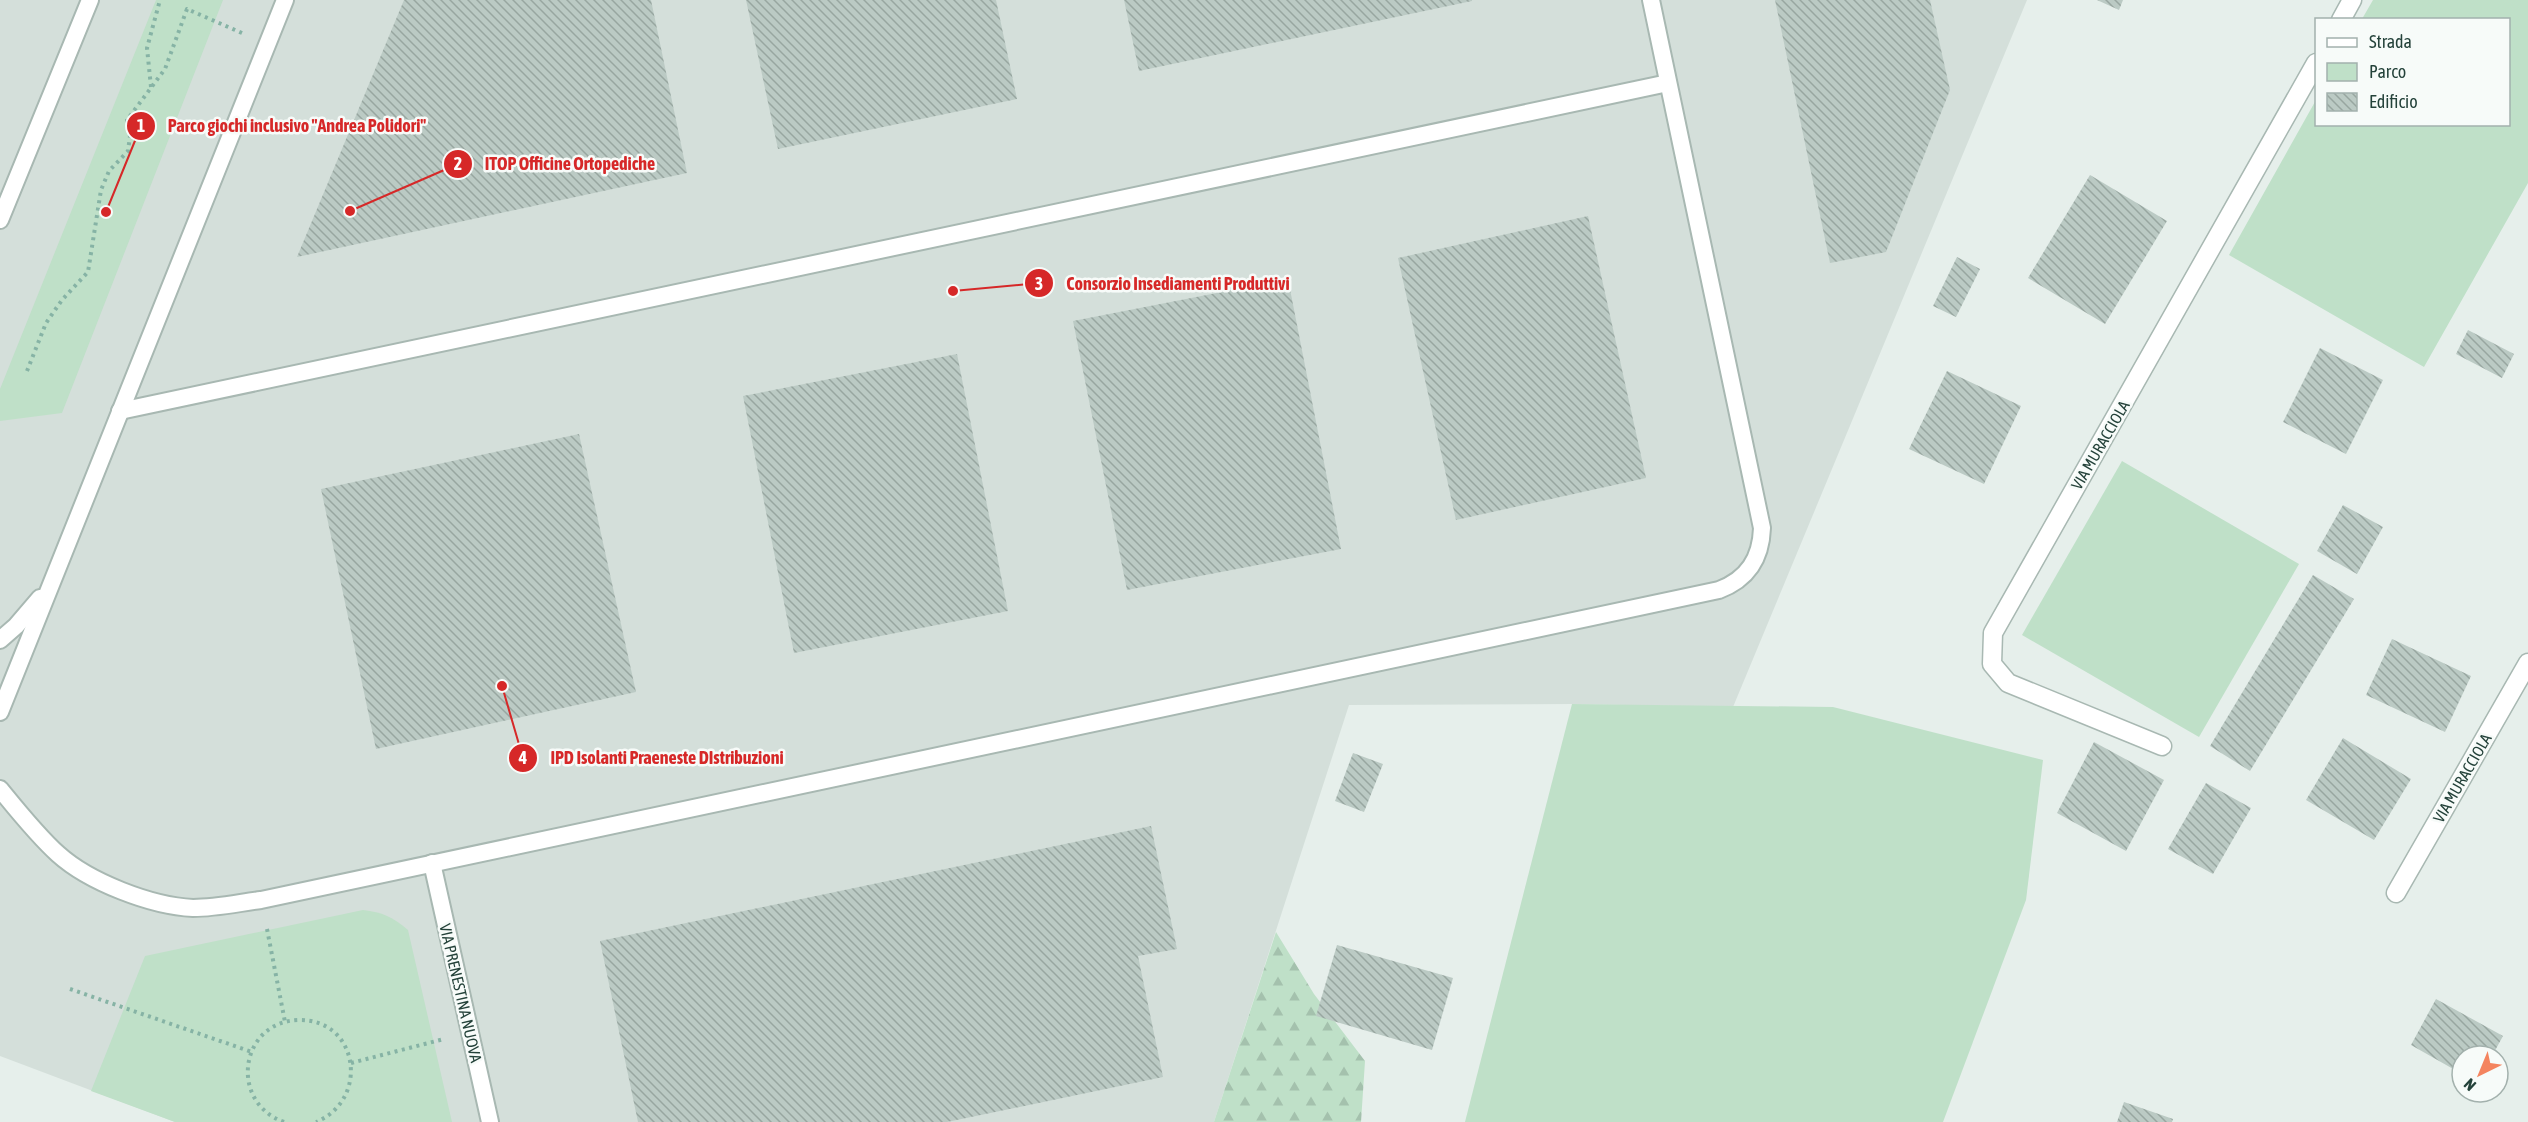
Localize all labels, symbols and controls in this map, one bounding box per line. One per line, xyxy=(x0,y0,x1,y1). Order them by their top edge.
legend xyxy=(2315,18,2510,126)
text: Strada xyxy=(2369,31,2412,52)
text: Parco xyxy=(2369,61,2406,82)
text: Edificio xyxy=(2369,91,2418,112)
callout: Parco giochi inclusivo "Andrea Polidori" xyxy=(126,108,438,144)
text: 1 xyxy=(137,115,145,136)
text: Parco giochi inclusivo "Andrea Polidori" xyxy=(168,115,426,136)
callout: ITOP Officine Ortopediche xyxy=(443,146,668,182)
text: 2 xyxy=(454,153,462,174)
text: ITOP Officine Ortopediche xyxy=(485,153,655,174)
callout: Consorzio Insediamenti Produttivi xyxy=(1024,265,1301,301)
text: 3 xyxy=(1035,273,1043,294)
text: Consorzio Insediamenti Produttivi xyxy=(1066,273,1290,294)
street label: VIA MURACCIOLA xyxy=(2067,397,2133,493)
street label: VIA MURACCIOLA xyxy=(2429,730,2495,826)
callout: IPD Isolanti Praeneste DIstribuzioni xyxy=(508,740,796,776)
text: 4 xyxy=(518,747,527,768)
text: IPD Isolanti Praeneste DIstribuzioni xyxy=(550,747,784,768)
street label: VIA PRENESTINA NUOVA xyxy=(436,922,486,1064)
north arrow xyxy=(2450,1044,2510,1104)
text: N xyxy=(2460,1075,2479,1095)

